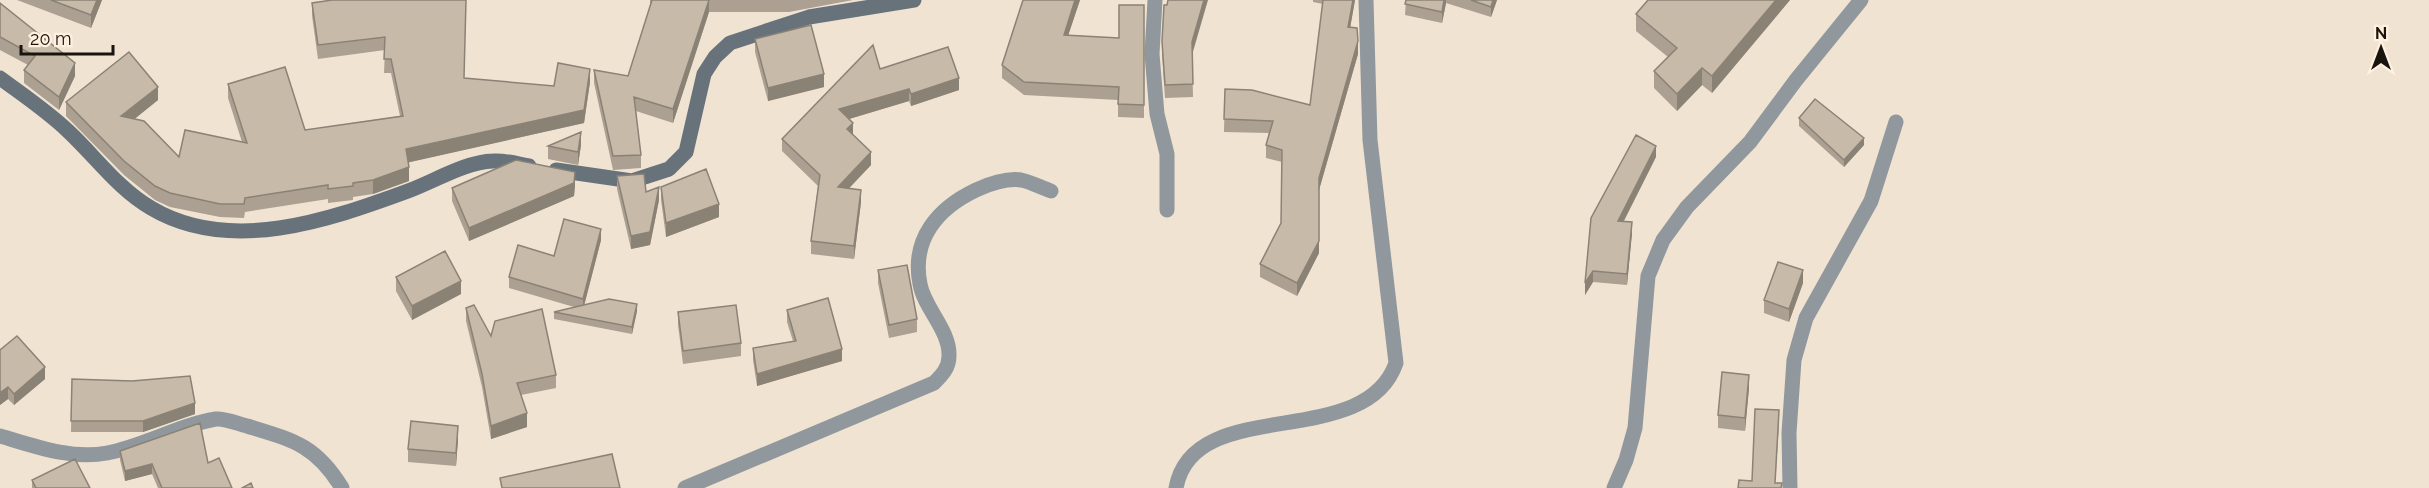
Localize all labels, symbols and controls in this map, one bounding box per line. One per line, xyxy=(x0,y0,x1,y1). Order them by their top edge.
scale bar xyxy=(21,18,112,56)
north arrow xyxy=(2351,18,2411,78)
text: N xyxy=(2375,24,2387,43)
text: 20 m xyxy=(30,28,72,49)

